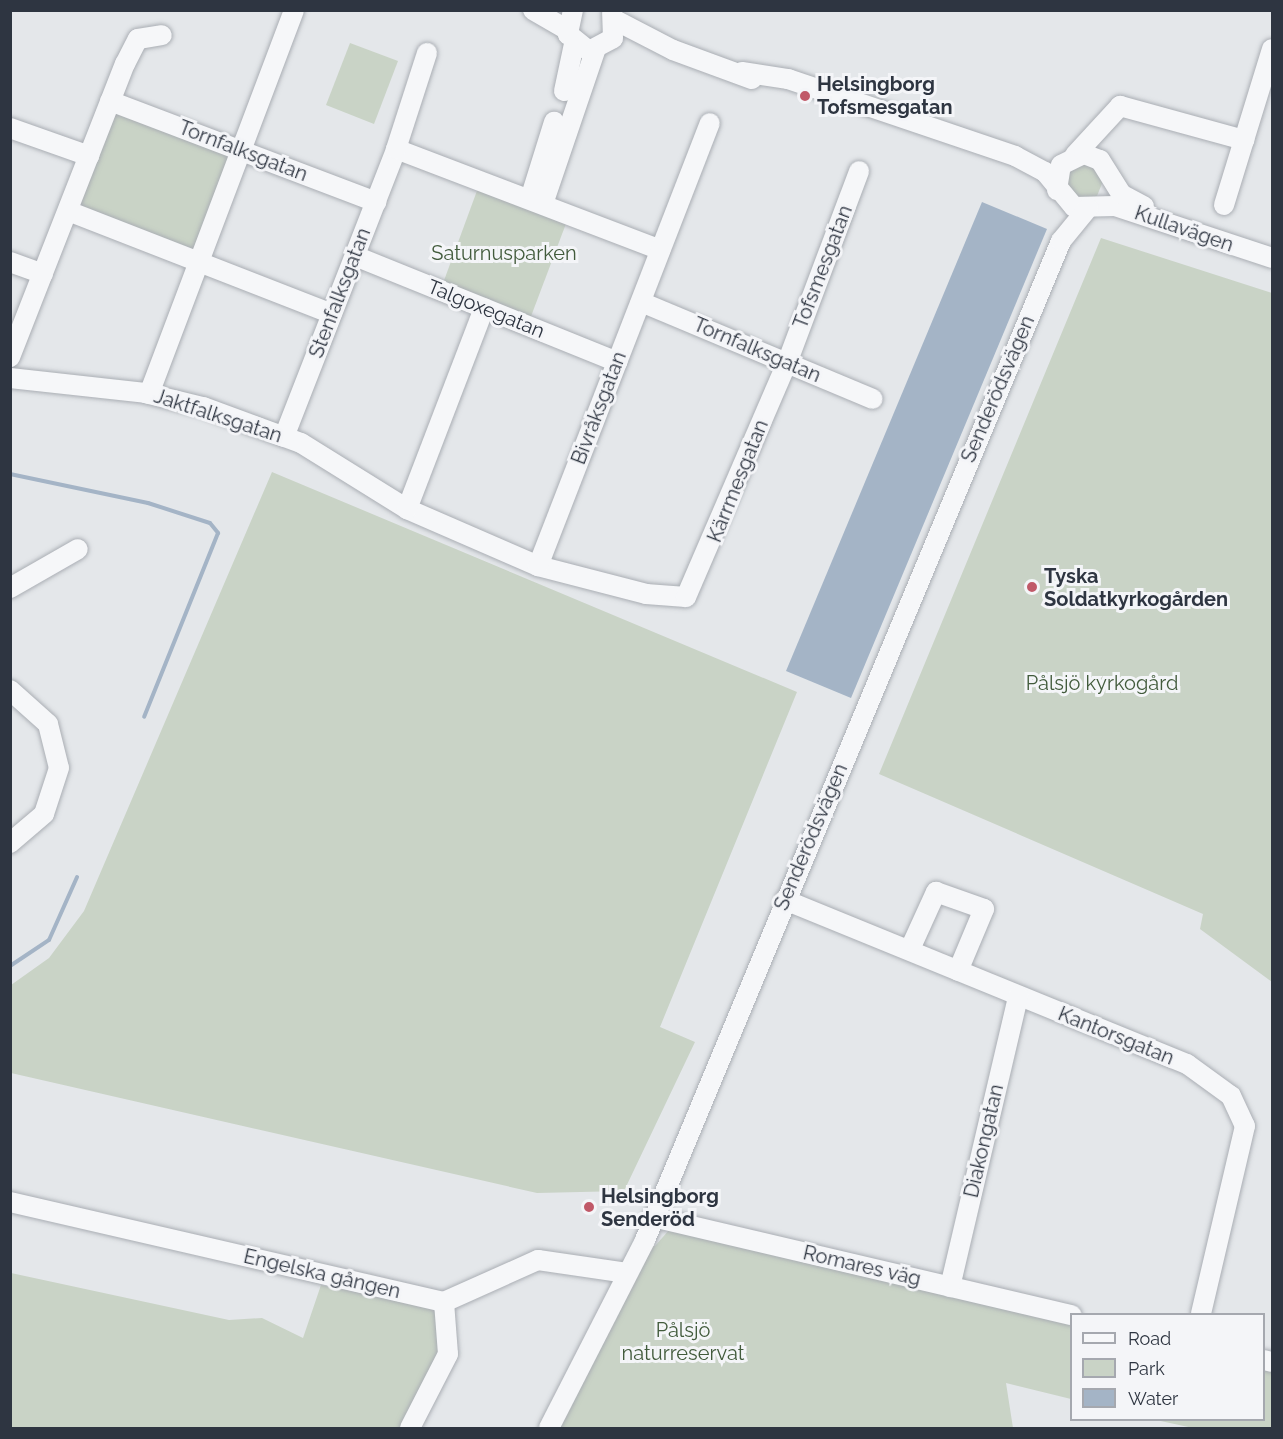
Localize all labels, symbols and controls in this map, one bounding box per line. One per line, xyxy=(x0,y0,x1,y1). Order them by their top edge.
place label: Helsingborg Tofsmesgatan xyxy=(817,72,952,119)
marker: Helsingborg Tofsmesgatan xyxy=(798,89,812,103)
street label: Tornfalksgatan xyxy=(175,115,311,187)
street label: Kullavägen xyxy=(1131,201,1237,257)
street label: Tofsmesgatan xyxy=(788,202,858,332)
street label: Stenfalksgatan xyxy=(304,225,376,361)
park label: Saturnusparken xyxy=(431,241,577,265)
street label: Talgoxegatan xyxy=(424,275,548,343)
street label: Tornfalksgatan xyxy=(690,312,824,388)
street label: Senderödsvägen xyxy=(956,312,1040,466)
street label: Bivråksgatan xyxy=(566,348,632,468)
street label: Jaktfalksgatan xyxy=(151,384,285,448)
street label: Kärrmesgatan xyxy=(703,416,773,546)
place label: Tyska Soldatkyrkogården xyxy=(1044,564,1228,611)
marker: Tyska Soldatkyrkogården xyxy=(1025,580,1039,594)
park label: Pålsjö kyrkogård xyxy=(1026,671,1178,695)
street label: Senderödsvägen xyxy=(769,760,853,914)
street label: Kantorsgatan xyxy=(1055,1002,1177,1070)
street label: Diakongatan xyxy=(959,1082,1009,1200)
place label: Helsingborg Senderöd xyxy=(601,1184,719,1231)
marker: Helsingborg Senderöd xyxy=(582,1200,596,1214)
street label: Romares väg xyxy=(800,1241,924,1291)
street label: Engelska gången xyxy=(241,1244,403,1304)
legend xyxy=(1070,1313,1265,1421)
park label: Pålsjö naturreservat xyxy=(622,1318,744,1365)
text: Road xyxy=(1128,1328,1171,1349)
text: Park xyxy=(1128,1358,1165,1379)
text: Water xyxy=(1128,1388,1178,1409)

